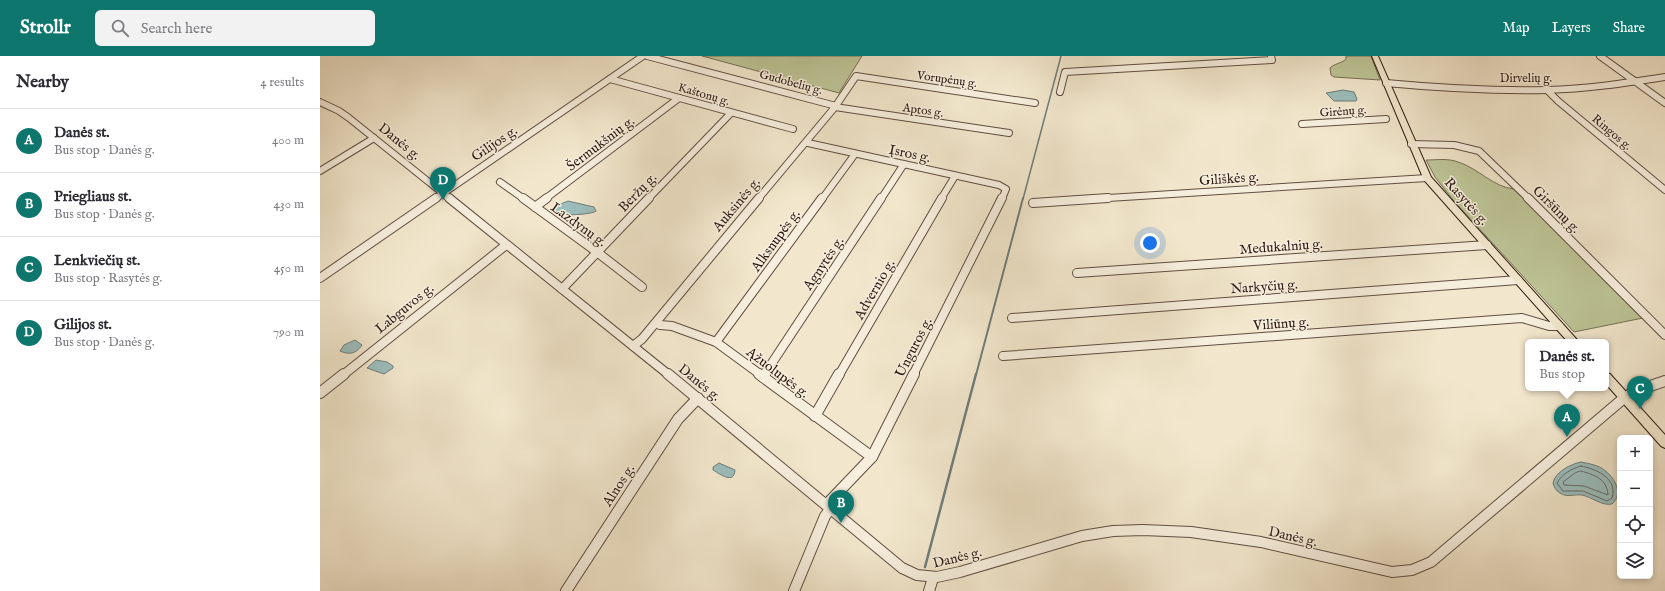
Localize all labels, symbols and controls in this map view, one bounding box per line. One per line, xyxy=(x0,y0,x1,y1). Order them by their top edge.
search box xyxy=(95,10,375,46)
text: Strollr xyxy=(20,16,71,40)
icon: search xyxy=(109,17,131,39)
text: Search here xyxy=(141,19,212,38)
text: Map xyxy=(1503,19,1530,37)
text: Layers xyxy=(1552,19,1591,37)
text: Share xyxy=(1613,19,1645,37)
street label: Gudobelių g. xyxy=(758,67,824,98)
street label: Vorupėnų g. xyxy=(915,68,978,92)
street label: Dirvelių g. xyxy=(1500,71,1552,86)
text: Nearby xyxy=(16,72,69,93)
text: 4 results xyxy=(260,74,304,91)
street label: Kaštonų g. xyxy=(676,80,731,109)
street label: Aptos g. xyxy=(900,100,944,122)
street label: Girėnų g. xyxy=(1319,102,1367,121)
street label: Šermukšnių g. xyxy=(562,111,638,175)
street label: Ringos g. xyxy=(1589,111,1635,153)
street label: Danės g. xyxy=(374,119,424,164)
street label: Gilijos g. xyxy=(468,122,521,166)
text: Danės st. xyxy=(54,123,110,142)
text: A xyxy=(25,132,33,149)
text: 400 m xyxy=(272,132,304,149)
street label: Įsros g. xyxy=(887,141,932,167)
text: Bus stop · Danės g. xyxy=(54,142,154,159)
pin: D xyxy=(430,167,456,200)
street label: Giliškės g. xyxy=(1199,168,1259,190)
street label: Beržų g. xyxy=(615,169,661,216)
street label: Auksinės g. xyxy=(708,174,765,236)
street label: Rasytės g. xyxy=(1440,174,1492,229)
street label: Giršūnų g. xyxy=(1529,182,1584,237)
text: Priegliaus st. xyxy=(54,187,132,206)
text: B xyxy=(25,196,33,213)
text: 430 m xyxy=(274,196,304,213)
street label: Lazdynų g. xyxy=(547,198,610,251)
text: Bus stop · Danės g. xyxy=(54,206,154,223)
street label: Alksnupės g. xyxy=(747,206,804,276)
street label: Agnytės g. xyxy=(799,233,848,295)
your location xyxy=(1140,233,1160,253)
street label: Medukalnių g. xyxy=(1239,235,1323,259)
text: Lenkviečių st. xyxy=(54,251,140,270)
street label: Advernio g. xyxy=(850,256,899,324)
text: C xyxy=(24,260,34,277)
text: 450 m xyxy=(274,260,304,277)
text: Bus stop · Rasytės g. xyxy=(54,270,162,287)
street label: Narkyčių g. xyxy=(1230,276,1298,298)
street label: Labguvos g. xyxy=(372,280,438,338)
street label: Viliūnų g. xyxy=(1252,313,1310,335)
street label: Unguros g. xyxy=(891,314,937,380)
text: Gilijos st. xyxy=(54,315,112,334)
text: D xyxy=(24,324,34,341)
text: 790 m xyxy=(273,324,304,341)
text: Bus stop · Danės g. xyxy=(54,334,154,351)
popup xyxy=(1525,339,1609,391)
street label: Ąžuolupės g. xyxy=(742,343,812,402)
text: Danės st. xyxy=(1539,347,1595,366)
street label: Danės g. xyxy=(674,360,724,405)
text: Bus stop xyxy=(1539,366,1585,383)
pin: C xyxy=(1627,376,1653,409)
pin: A xyxy=(1554,404,1580,437)
map controls xyxy=(1617,435,1653,579)
button: + xyxy=(1617,435,1653,471)
street label: Alnos g. xyxy=(598,461,639,511)
button: − xyxy=(1617,471,1653,507)
pin: B xyxy=(828,490,854,523)
button: locate xyxy=(1617,507,1653,543)
street label: Danės g. xyxy=(1267,523,1319,551)
street label: Danės g. xyxy=(931,543,984,573)
button: layers xyxy=(1617,543,1653,579)

